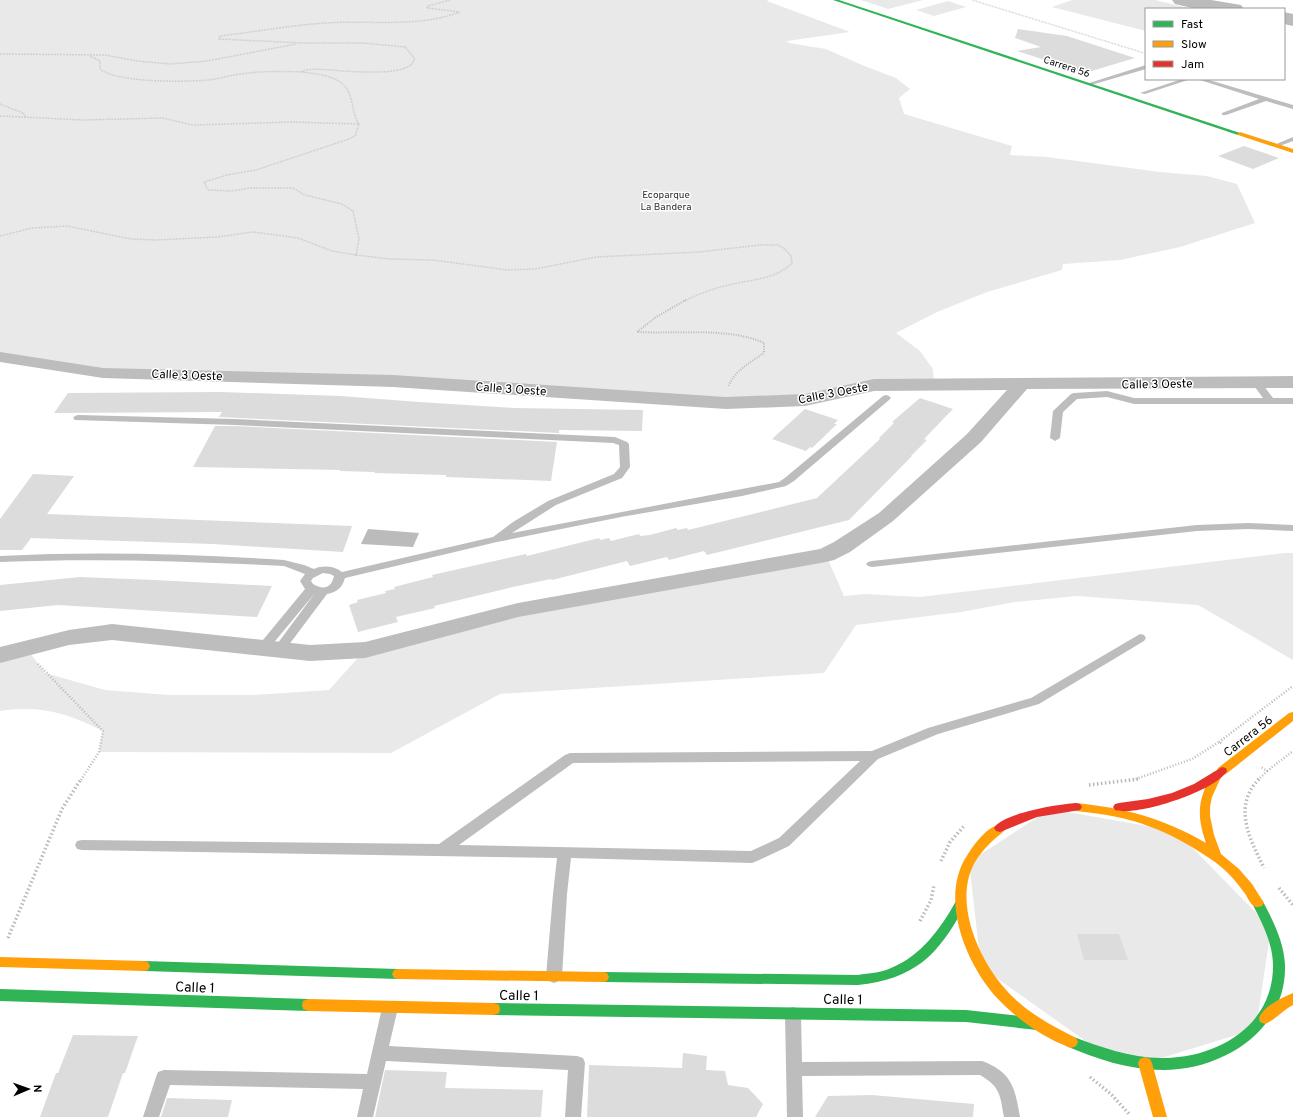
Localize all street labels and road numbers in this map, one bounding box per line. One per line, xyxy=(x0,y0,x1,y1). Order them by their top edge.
street label: Carrera 56 xyxy=(1042,54,1092,81)
street label: Calle 3 Oeste xyxy=(151,367,223,385)
street label: Calle 3 Oeste xyxy=(1121,376,1193,394)
street label: Calle 3 Oeste xyxy=(797,379,870,409)
street label: Calle 3 Oeste xyxy=(475,380,547,400)
street label: Carrera 56 xyxy=(1221,713,1276,761)
street label: Calle 1 xyxy=(175,979,215,998)
street label: Calle 1 xyxy=(499,988,539,1005)
street label: Calle 1 xyxy=(823,992,863,1009)

